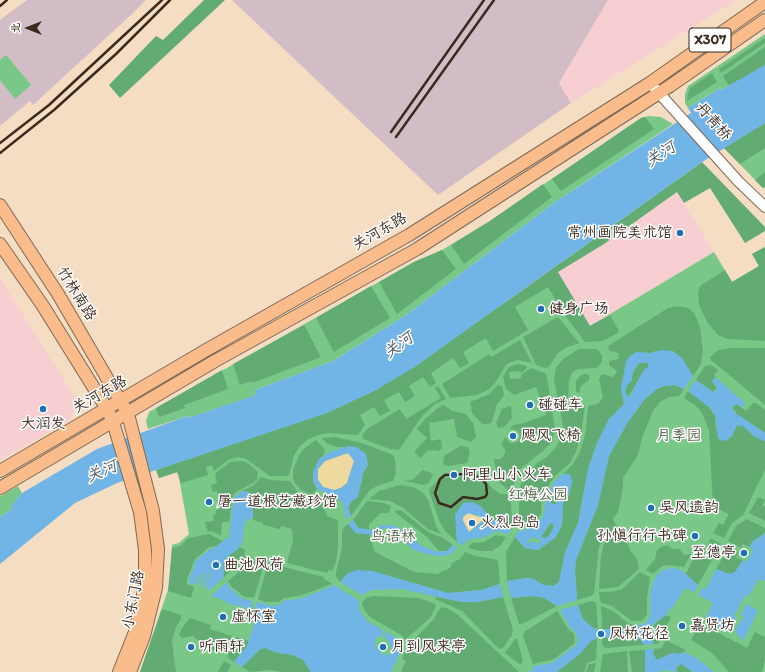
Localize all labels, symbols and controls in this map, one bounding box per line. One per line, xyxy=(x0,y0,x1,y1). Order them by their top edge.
north arrow xyxy=(8,8,48,48)
text: 北 xyxy=(9,23,22,34)
road number: X307 xyxy=(689,28,731,52)
street label: 丹青桥 xyxy=(691,99,735,145)
water label: 关河 xyxy=(642,138,680,172)
street label: 关河东路 xyxy=(350,209,410,255)
place label: 常州画院美术馆 xyxy=(567,224,672,242)
marker: 常州画院美术馆 xyxy=(675,228,685,238)
street label: 竹林南路 xyxy=(52,264,100,324)
place label: 健身广场 xyxy=(549,300,609,318)
marker: 健身广场 xyxy=(536,304,546,314)
water label: 关河 xyxy=(380,329,418,363)
street label: 关河东路 xyxy=(70,372,130,418)
place label: 碰碰车 xyxy=(538,396,583,414)
marker: 碰碰车 xyxy=(525,400,535,410)
marker: 大润发 xyxy=(38,404,48,414)
place label: 大润发 xyxy=(21,415,65,433)
place label: 飓风飞椅 xyxy=(521,427,581,445)
park label: 月季园 xyxy=(657,427,701,445)
marker: 飓风飞椅 xyxy=(508,431,518,441)
water label: 关河 xyxy=(84,457,120,487)
place label: 阿里山小火车 xyxy=(462,466,552,484)
marker: 阿里山小火车 xyxy=(449,470,459,480)
park label: 红梅公园 xyxy=(508,486,568,504)
place label: 屠一道根艺藏珍馆 xyxy=(217,493,337,511)
marker: 屠一道根艺藏珍馆 xyxy=(204,497,214,507)
place label: 吴风遗韵 xyxy=(659,499,719,517)
marker: 吴风遗韵 xyxy=(646,503,656,513)
place label: 火烈鸟岛 xyxy=(480,514,540,532)
marker: 火烈鸟岛 xyxy=(467,518,477,528)
place label: 孙慎行行书碑 xyxy=(597,527,687,545)
park label: 鸟语林 xyxy=(371,528,415,546)
marker: 孙慎行行书碑 xyxy=(690,531,700,541)
place label: 至德亭 xyxy=(691,544,736,562)
marker: 至德亭 xyxy=(739,548,749,558)
place label: 曲池风荷 xyxy=(224,556,284,574)
marker: 曲池风荷 xyxy=(211,560,221,570)
street label: 小东门路 xyxy=(119,569,149,631)
place label: 虚怀室 xyxy=(231,608,276,626)
marker: 虚怀室 xyxy=(218,612,228,622)
place label: 嘉贤坊 xyxy=(690,617,735,635)
marker: 嘉贤坊 xyxy=(677,621,687,631)
place label: 凤桥花径 xyxy=(609,625,669,643)
marker: 凤桥花径 xyxy=(596,629,606,639)
place label: 听雨轩 xyxy=(199,638,244,656)
place label: 月到风来亭 xyxy=(391,638,466,656)
marker: 听雨轩 xyxy=(186,642,196,652)
marker: 月到风来亭 xyxy=(378,642,388,652)

